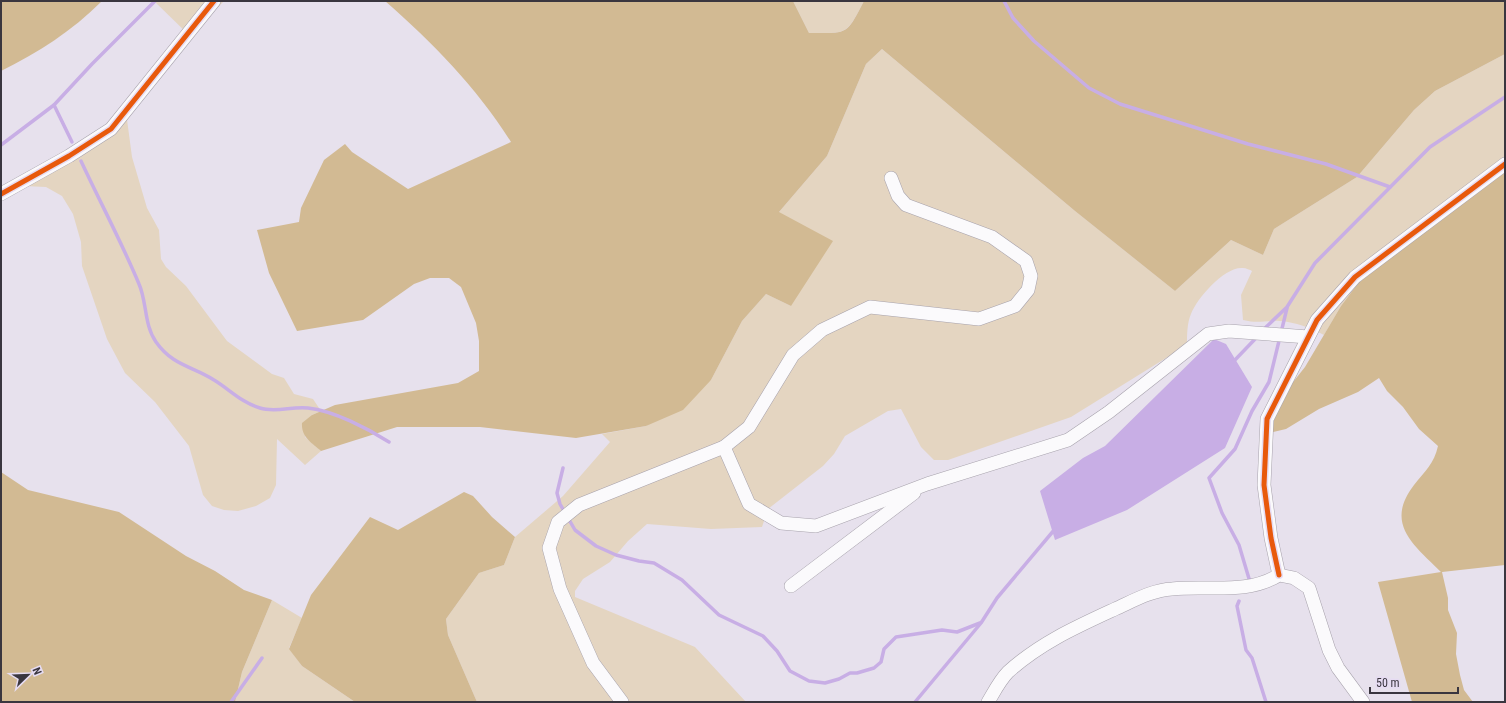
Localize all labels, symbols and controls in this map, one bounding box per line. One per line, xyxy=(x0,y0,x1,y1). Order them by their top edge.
north arrow xyxy=(8,655,48,695)
text: N xyxy=(29,666,44,677)
scale bar xyxy=(1370,669,1458,695)
text: 50 m xyxy=(1376,676,1400,690)

